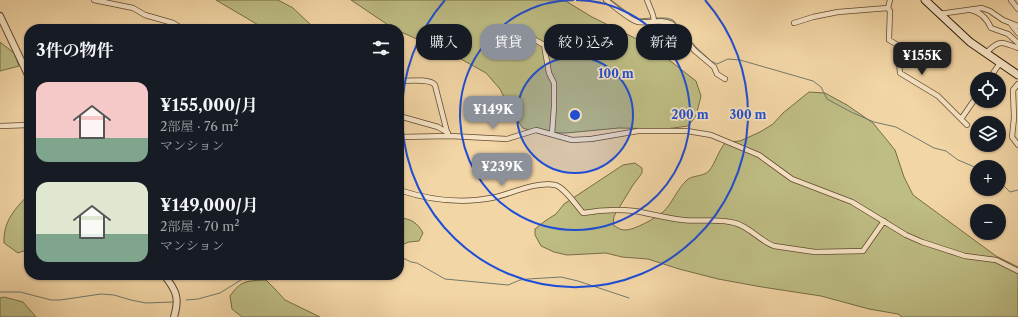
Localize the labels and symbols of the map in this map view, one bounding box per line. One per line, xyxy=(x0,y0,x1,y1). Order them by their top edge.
pin: ¥155K xyxy=(894,42,950,76)
text: 100 m xyxy=(598,66,634,81)
pin: ¥149K xyxy=(465,96,521,130)
text: 200 m xyxy=(671,107,709,122)
text: 300 m xyxy=(729,107,767,122)
centre of rings xyxy=(568,108,582,122)
pin: ¥239K xyxy=(474,153,530,187)

